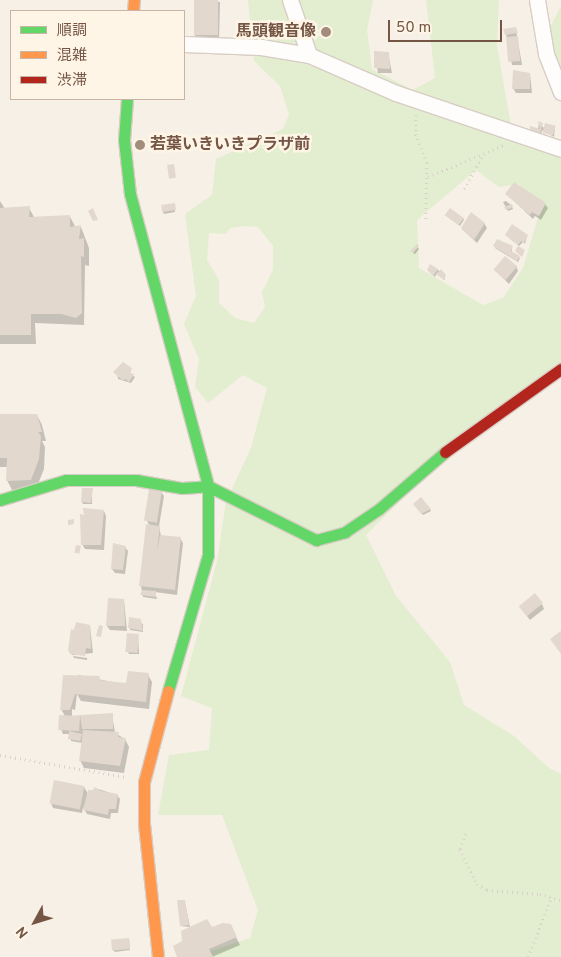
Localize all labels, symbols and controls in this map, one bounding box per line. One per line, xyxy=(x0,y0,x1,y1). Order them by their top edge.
legend xyxy=(10,10,185,100)
scale bar xyxy=(391,10,505,42)
text: 50 m xyxy=(396,19,431,38)
text: 順調 xyxy=(57,22,87,41)
place label: 馬頭観音像 xyxy=(236,22,316,42)
marker: 馬頭観音像 xyxy=(320,26,332,38)
text: 混雑 xyxy=(57,47,87,66)
text: 渋滞 xyxy=(57,72,87,91)
place label: 若葉いきいきプラザ前 xyxy=(150,135,310,155)
marker: 若葉いきいきプラザ前 xyxy=(134,139,146,151)
north arrow xyxy=(10,897,60,947)
text: N xyxy=(13,922,33,941)

